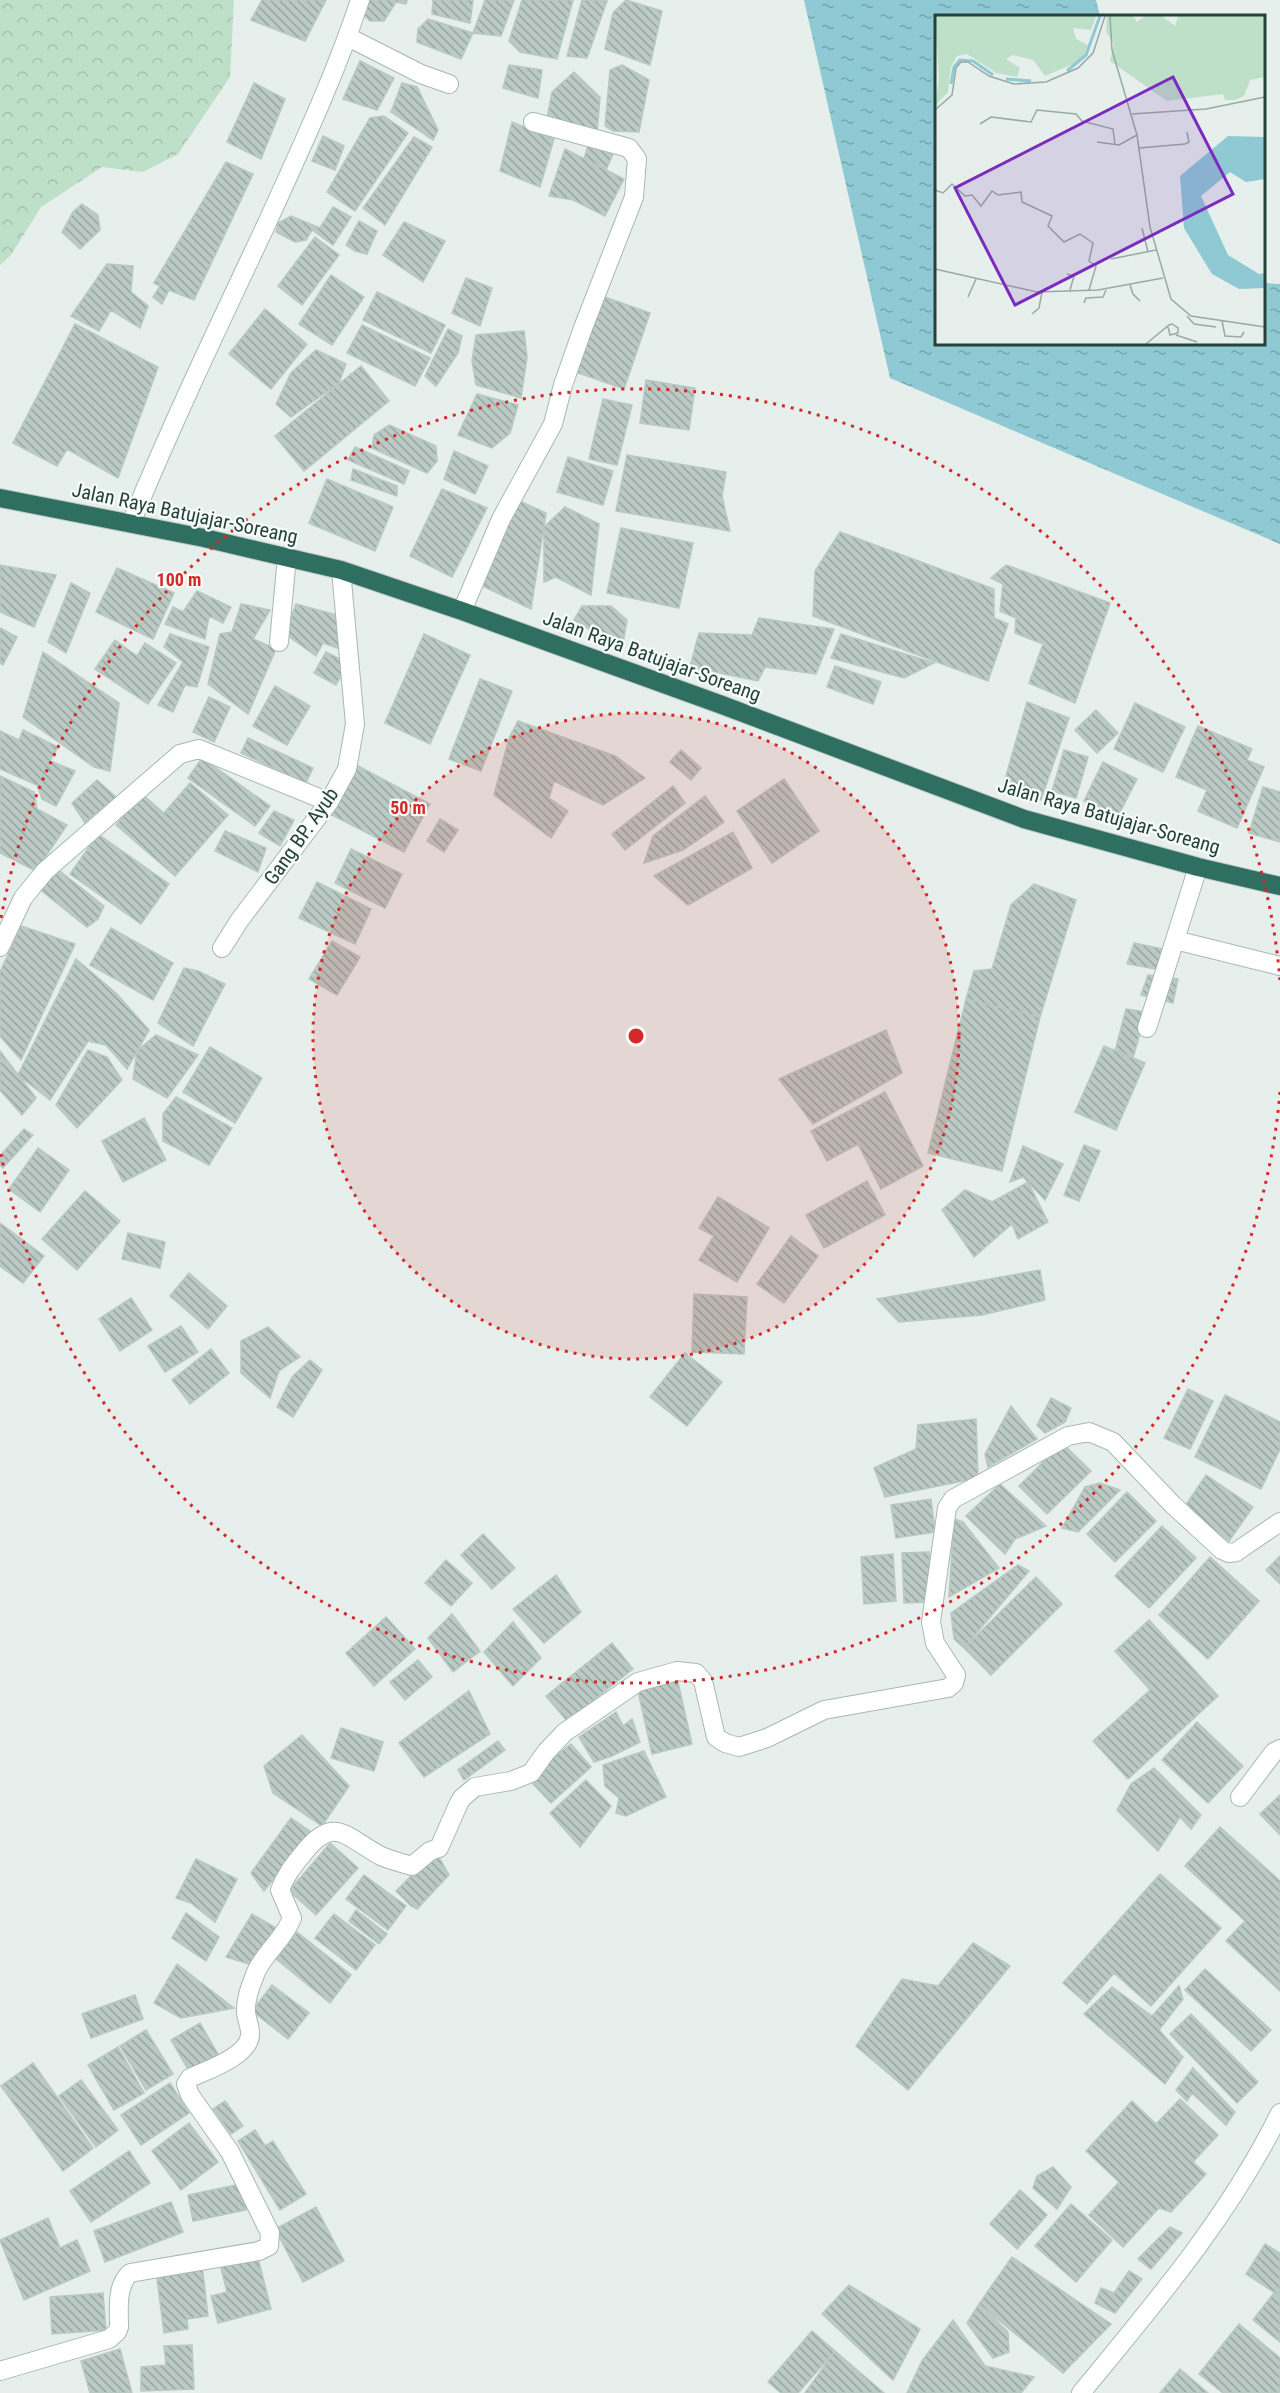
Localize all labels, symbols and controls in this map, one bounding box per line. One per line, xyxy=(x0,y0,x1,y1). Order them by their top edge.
inset map xyxy=(935,15,1265,345)
street label: Jalan Raya Batujajar-Soreang xyxy=(70,477,300,549)
text: 100 m xyxy=(157,569,201,590)
street label: Jalan Raya Batujajar-Soreang xyxy=(540,605,764,707)
street label: Jalan Raya Batujajar-Soreang xyxy=(995,773,1223,859)
street label: Gang BP. Ayub xyxy=(259,783,343,889)
text: 50 m xyxy=(390,797,426,818)
centre of rings xyxy=(626,1026,646,1046)

